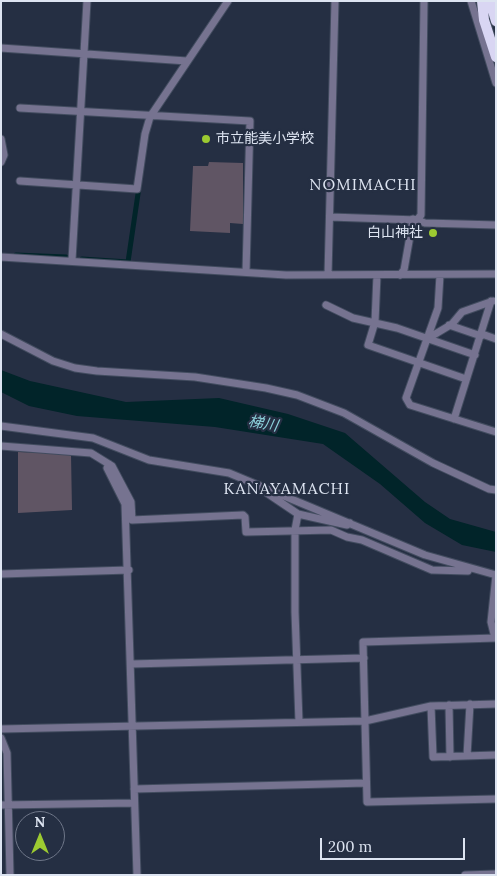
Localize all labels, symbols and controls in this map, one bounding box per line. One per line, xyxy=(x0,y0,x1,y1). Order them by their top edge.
place label: 市立能美小学校 xyxy=(216,131,314,147)
marker: 市立能美小学校 xyxy=(200,133,212,145)
district label: NOMIMACHI xyxy=(308,175,418,195)
place label: 白山神社 xyxy=(367,225,423,241)
marker: 白山神社 xyxy=(427,227,439,239)
water label: 梯川 xyxy=(247,413,279,435)
district label: KANAYAMACHI xyxy=(222,479,352,499)
north arrow xyxy=(15,811,65,861)
text: N xyxy=(35,813,45,831)
scale bar xyxy=(322,828,467,860)
text: 200 m xyxy=(328,837,372,856)

